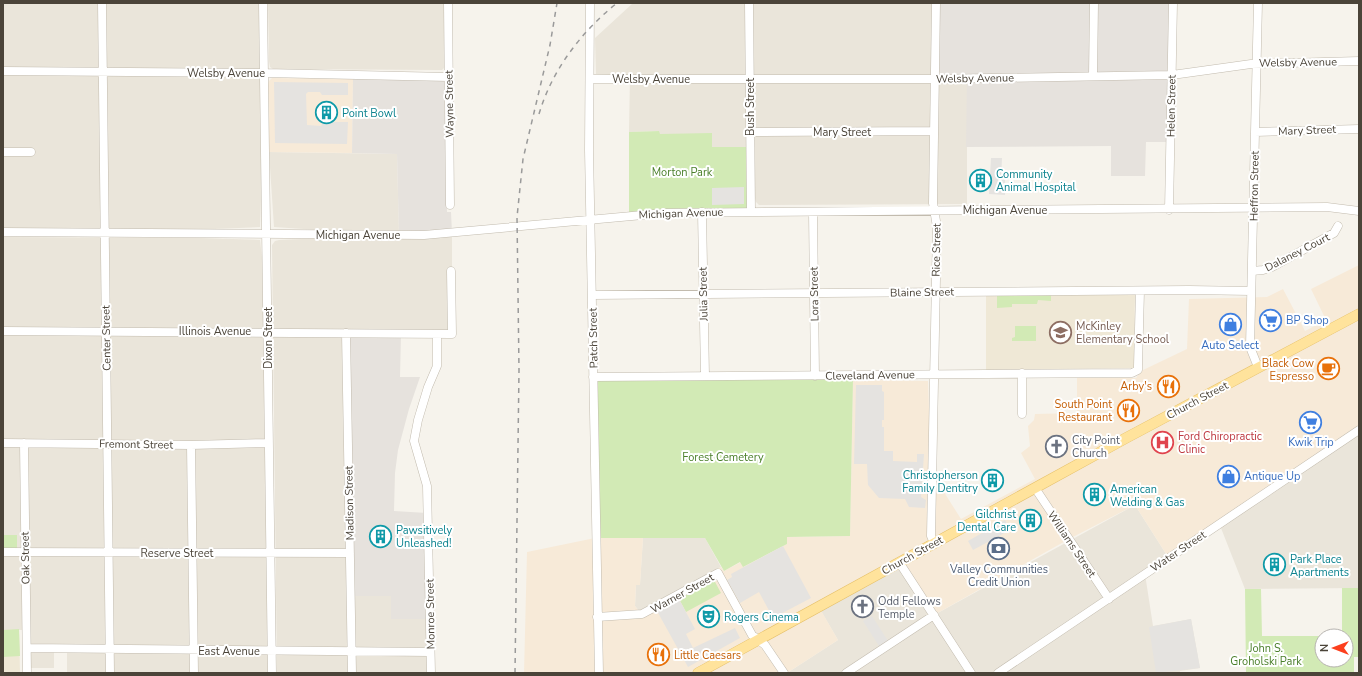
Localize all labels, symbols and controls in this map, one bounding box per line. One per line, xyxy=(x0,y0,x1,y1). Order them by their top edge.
street label: Welsby Avenue xyxy=(1259,54,1337,71)
street label: Welsby Avenue xyxy=(187,66,265,81)
street label: Wayne Street xyxy=(441,70,458,138)
street label: Welsby Avenue xyxy=(936,70,1014,87)
street label: Welsby Avenue xyxy=(612,72,690,87)
street label: Helen Street xyxy=(1163,75,1180,137)
street label: Bush Street xyxy=(743,78,758,136)
building icon: Point Bowl xyxy=(314,100,340,126)
place label: Point Bowl xyxy=(342,106,397,121)
street label: Mary Street xyxy=(1278,122,1336,139)
street label: Mary Street xyxy=(813,125,871,140)
street label: Heffron Street xyxy=(1246,151,1263,221)
park label: Morton Park xyxy=(652,165,713,180)
building icon: Community Animal Hospital xyxy=(967,167,993,193)
place label: Community Animal Hospital xyxy=(996,167,1077,195)
street label: Michigan Avenue xyxy=(963,203,1047,218)
street label: Michigan Avenue xyxy=(638,205,724,222)
street label: Rice Street xyxy=(929,223,944,277)
street label: Michigan Avenue xyxy=(316,228,400,243)
street label: Dalaney Court xyxy=(1262,230,1332,275)
street label: Lora Street xyxy=(807,266,822,321)
street label: Julia Street xyxy=(696,267,711,322)
street label: Blaine Street xyxy=(890,284,954,301)
street label: Center Street xyxy=(98,305,115,371)
street label: Dixon Street xyxy=(261,307,276,369)
street label: Patch Street xyxy=(585,307,602,368)
supermarket icon: BP Shop xyxy=(1258,307,1284,333)
shop icon: Auto Select xyxy=(1217,312,1243,338)
place label: BP Shop xyxy=(1286,313,1329,328)
school or university icon: McKinley Elementary School xyxy=(1047,319,1073,345)
place label: McKinley Elementary School xyxy=(1076,319,1170,347)
street label: Illinois Avenue xyxy=(179,324,251,339)
place label: Auto Select xyxy=(1201,338,1259,353)
place label: Black Cow Espresso xyxy=(1262,356,1314,384)
cafe icon: Black Cow Espresso xyxy=(1316,356,1342,382)
street label: Cleveland Avenue xyxy=(825,367,915,384)
restaurant icon: Arby's xyxy=(1155,373,1181,399)
street label: Church Street xyxy=(1164,378,1231,423)
place label: Arby's xyxy=(1120,379,1152,394)
place label: South Point Restaurant xyxy=(1055,397,1112,425)
restaurant icon: South Point Restaurant xyxy=(1115,397,1141,423)
supermarket icon: Kwik Trip xyxy=(1298,409,1324,435)
hospital icon: Ford Chiropractic Clinic xyxy=(1149,429,1175,455)
place label: Ford Chiropractic Clinic xyxy=(1178,429,1262,457)
church icon: City Point Church xyxy=(1043,433,1069,459)
place label: City Point Church xyxy=(1072,433,1120,461)
place label: Kwik Trip xyxy=(1288,435,1334,450)
street label: Fremont Street xyxy=(99,436,173,453)
park label: Forest Cemetery xyxy=(682,450,764,465)
shop icon: Antique Up xyxy=(1215,463,1241,489)
street label: Madison Street xyxy=(341,465,358,540)
place label: Christopherson Family Dentitry xyxy=(902,468,978,496)
building icon: Christopherson Family Dentitry xyxy=(980,468,1006,494)
place label: Antique Up xyxy=(1244,469,1300,484)
building icon: American Welding & Gas xyxy=(1081,482,1107,508)
place label: American Welding & Gas xyxy=(1110,482,1185,510)
place label: Gilchrist Dental Care xyxy=(957,507,1016,535)
building icon: Gilchrist Dental Care xyxy=(1018,507,1044,533)
street label: Williams Street xyxy=(1044,508,1099,581)
building icon: Pawsitively Unleashed! xyxy=(367,523,393,549)
place label: Pawsitively Unleashed! xyxy=(396,523,452,551)
street label: Water Street xyxy=(1148,527,1209,575)
street label: Oak Street xyxy=(18,531,33,584)
street label: Church Street xyxy=(879,532,946,578)
bank icon: Valley Communities Credit Union xyxy=(986,536,1012,562)
street label: Reserve Street xyxy=(141,546,214,561)
building icon: Park Place Apartments xyxy=(1261,552,1287,578)
place label: Park Place Apartments xyxy=(1290,552,1349,580)
place label: Valley Communities Credit Union xyxy=(949,562,1048,590)
street label: Warner Street xyxy=(648,570,717,617)
street label: Monroe Street xyxy=(422,578,439,649)
church icon: Odd Fellows Temple xyxy=(849,594,875,620)
place label: Odd Fellows Temple xyxy=(878,594,941,622)
theatre icon: Rogers Cinema xyxy=(696,604,722,630)
place label: Rogers Cinema xyxy=(724,610,799,625)
north arrow xyxy=(1314,628,1354,668)
park label: John S. Groholski Park xyxy=(1230,641,1302,669)
restaurant icon: Little Caesars xyxy=(646,642,672,668)
street label: East Avenue xyxy=(198,644,260,659)
text: N xyxy=(1317,644,1332,652)
place label: Little Caesars xyxy=(674,648,741,663)

